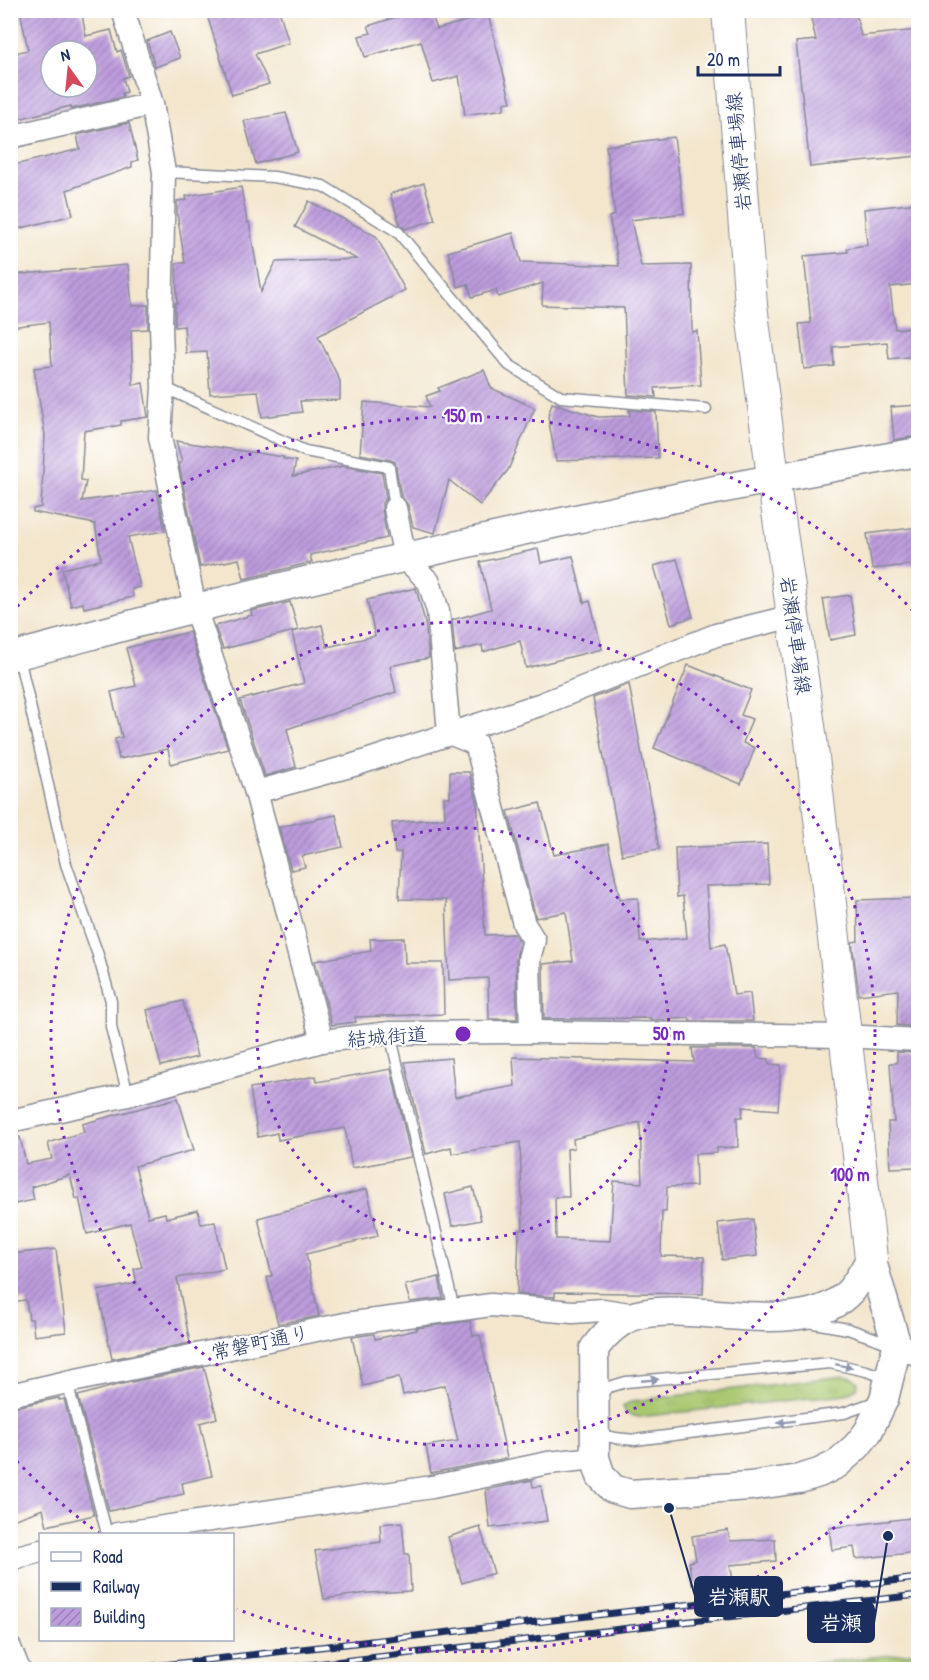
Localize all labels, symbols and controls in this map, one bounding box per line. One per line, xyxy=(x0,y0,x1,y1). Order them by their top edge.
north arrow xyxy=(39,39,99,99)
scale bar xyxy=(698,39,780,77)
text: N xyxy=(58,43,73,66)
text: 20 m xyxy=(707,47,740,72)
street label: 岩瀬停車場線 xyxy=(719,91,757,213)
text: 150 m xyxy=(444,403,482,428)
street label: 岩瀬停車場線 xyxy=(774,574,818,696)
street label: 結城街道 xyxy=(346,1020,428,1052)
text: 50 m xyxy=(653,1021,685,1046)
centre of rings xyxy=(453,1024,473,1044)
text: 100 m xyxy=(830,1162,870,1187)
street label: 常磐町通り xyxy=(208,1318,312,1366)
one-way arrow xyxy=(834,1362,853,1372)
one-way arrow xyxy=(640,1375,659,1385)
one-way arrow xyxy=(777,1417,796,1426)
legend xyxy=(39,1533,234,1641)
text: Road xyxy=(93,1544,123,1569)
text: Railway xyxy=(93,1574,140,1599)
callout: 岩瀬駅 xyxy=(695,1577,782,1616)
text: 岩瀬駅 xyxy=(708,1582,771,1611)
callout: 岩瀬 xyxy=(808,1603,874,1642)
text: Building xyxy=(93,1604,145,1629)
text: 岩瀬 xyxy=(820,1608,862,1637)

